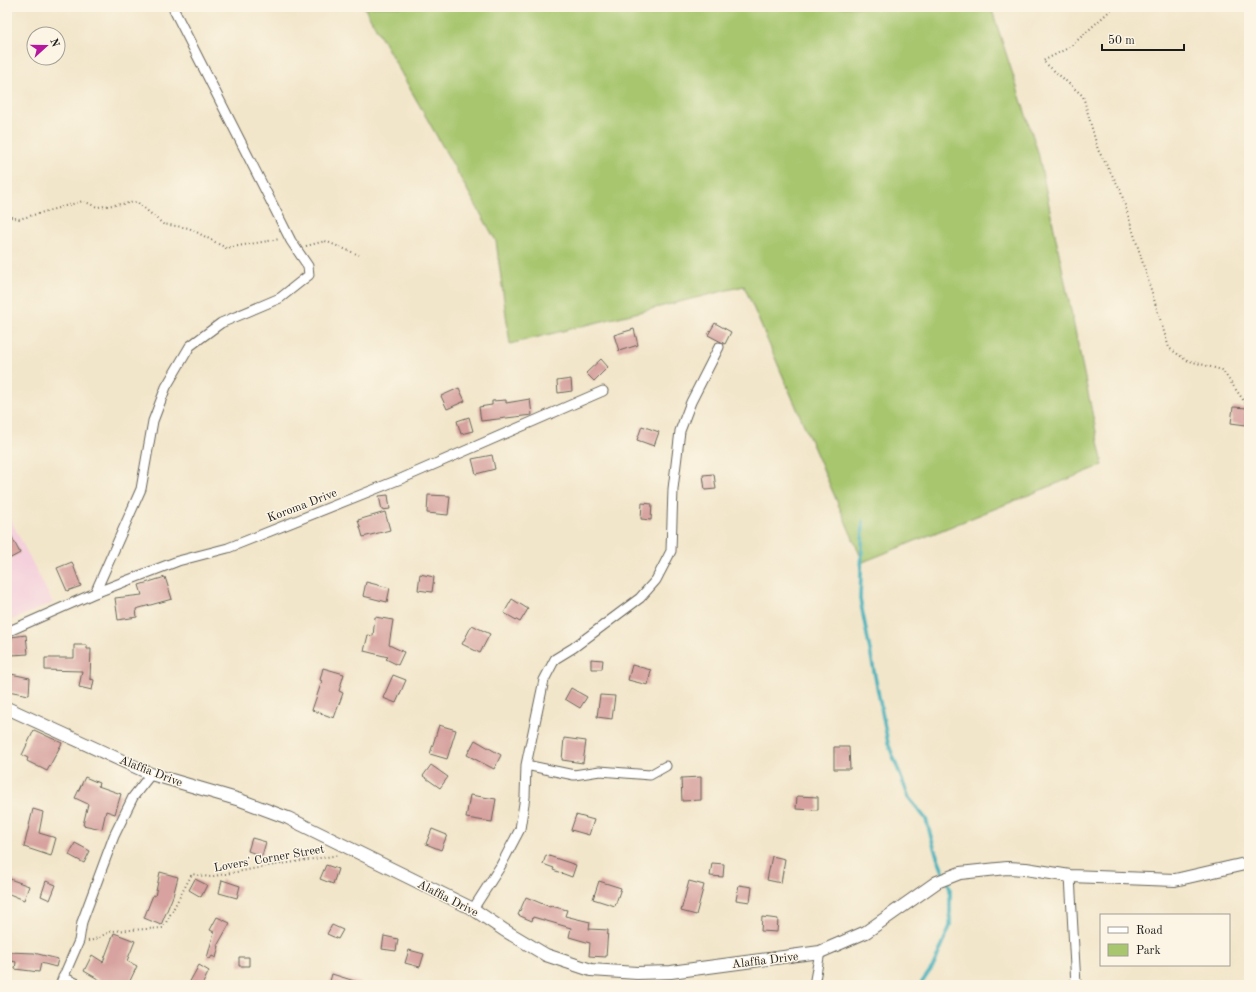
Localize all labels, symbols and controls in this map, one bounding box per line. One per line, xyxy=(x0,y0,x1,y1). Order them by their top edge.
north arrow xyxy=(26,26,66,66)
scale bar xyxy=(1102,26,1184,52)
text: 50 m xyxy=(1108,34,1135,47)
text: N xyxy=(47,37,61,49)
street label: Koroma Drive xyxy=(266,487,339,525)
street label: Alaffia Drive xyxy=(117,754,184,790)
street label: Lovers' Corner Street xyxy=(213,843,325,875)
street label: Alaffia Drive xyxy=(415,878,480,920)
legend xyxy=(1100,914,1230,966)
text: Road xyxy=(1136,925,1163,937)
text: Park xyxy=(1136,945,1161,957)
street label: Alaffia Drive xyxy=(731,951,799,971)

